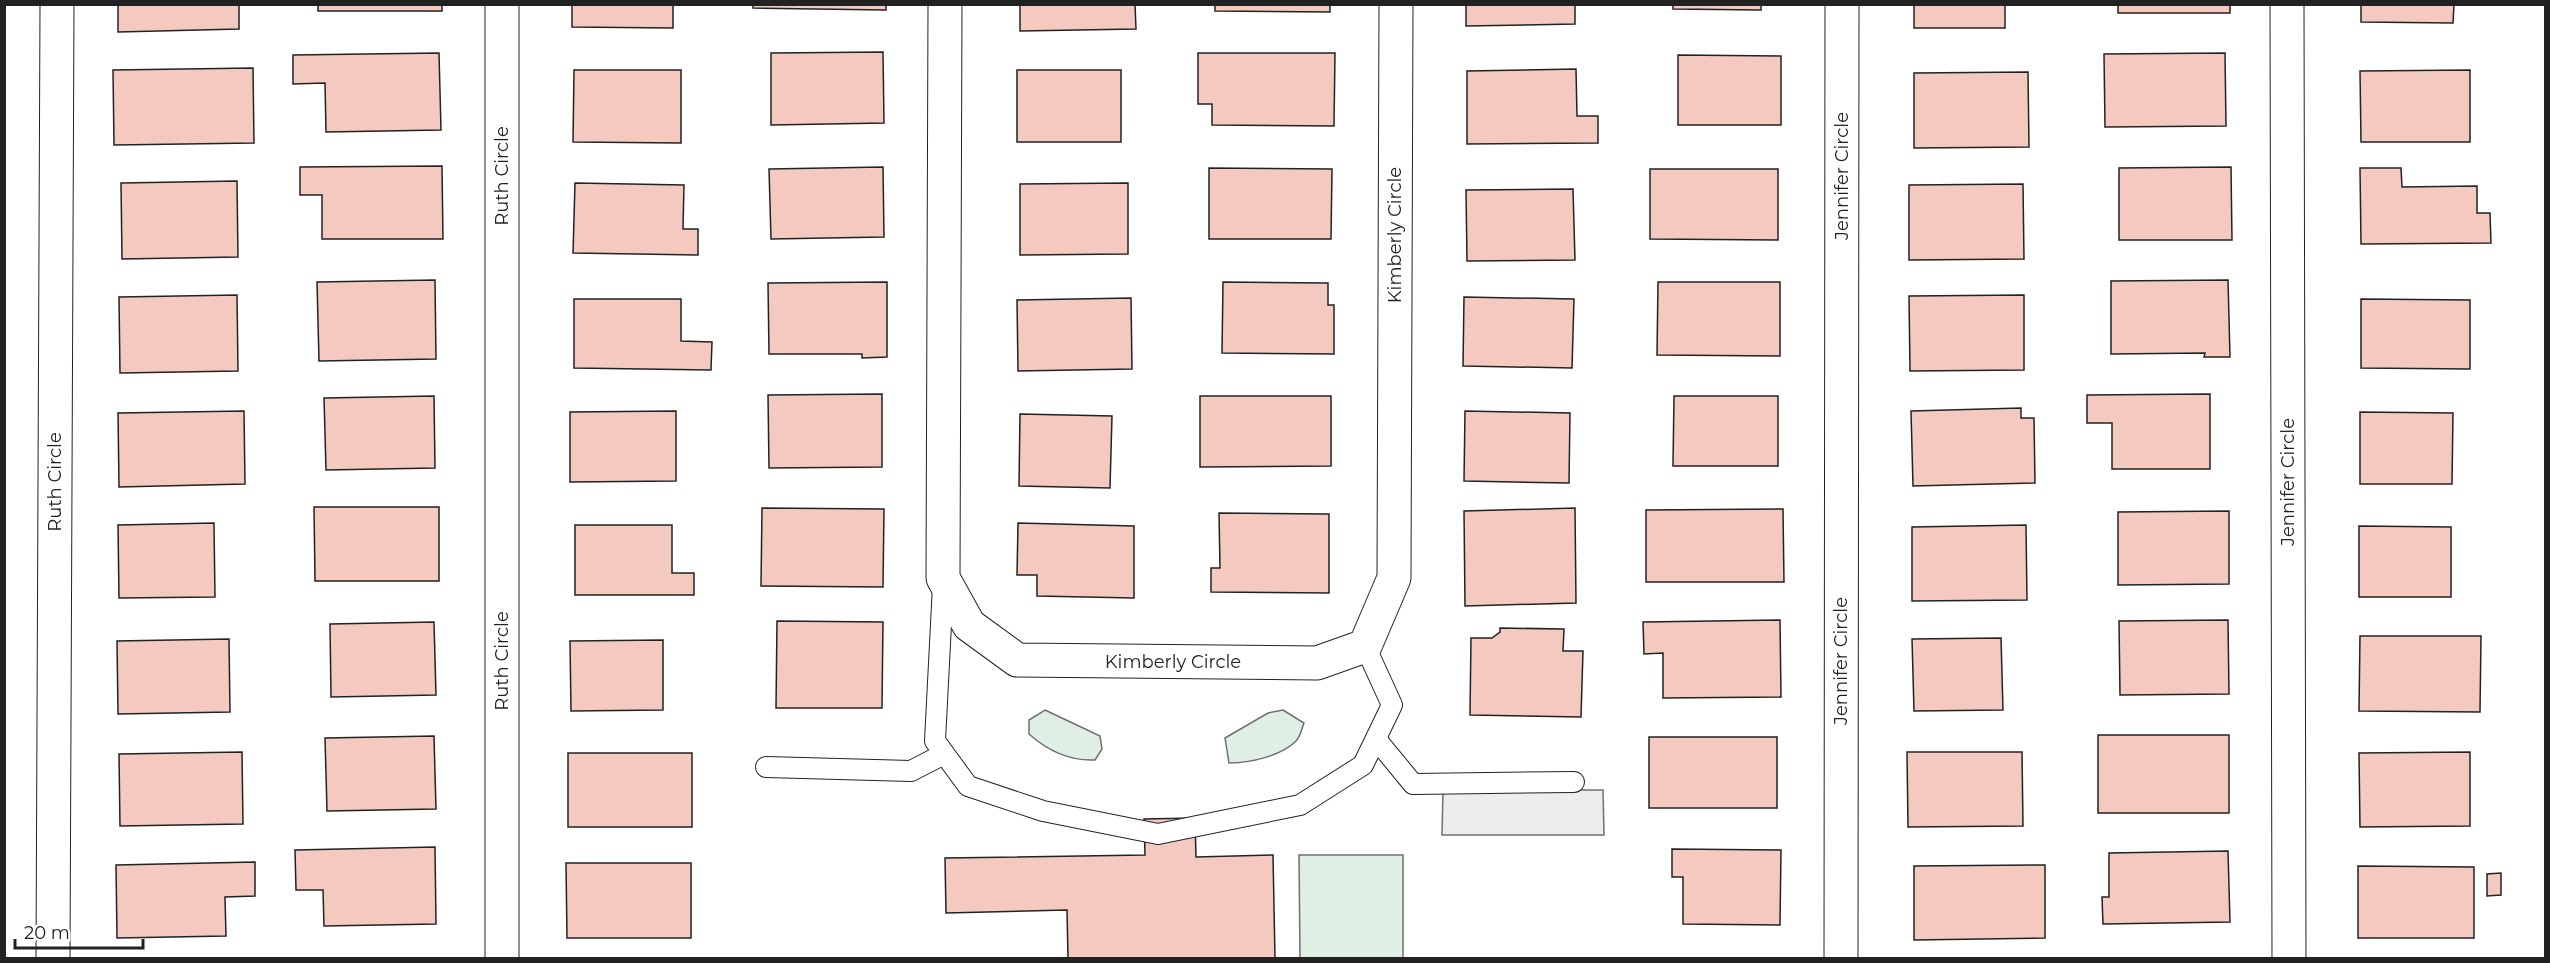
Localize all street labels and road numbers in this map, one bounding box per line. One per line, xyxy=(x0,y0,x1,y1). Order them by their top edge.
street label: Jennifer Circle xyxy=(1831,112,1853,241)
street label: Ruth Circle xyxy=(491,126,513,226)
street label: Kimberly Circle xyxy=(1384,167,1406,303)
street label: Jennifer Circle xyxy=(2277,418,2299,547)
street label: Ruth Circle xyxy=(44,432,66,532)
street label: Jennifer Circle xyxy=(1830,597,1852,726)
street label: Ruth Circle xyxy=(491,611,513,711)
street label: Kimberly Circle xyxy=(1105,651,1241,673)

